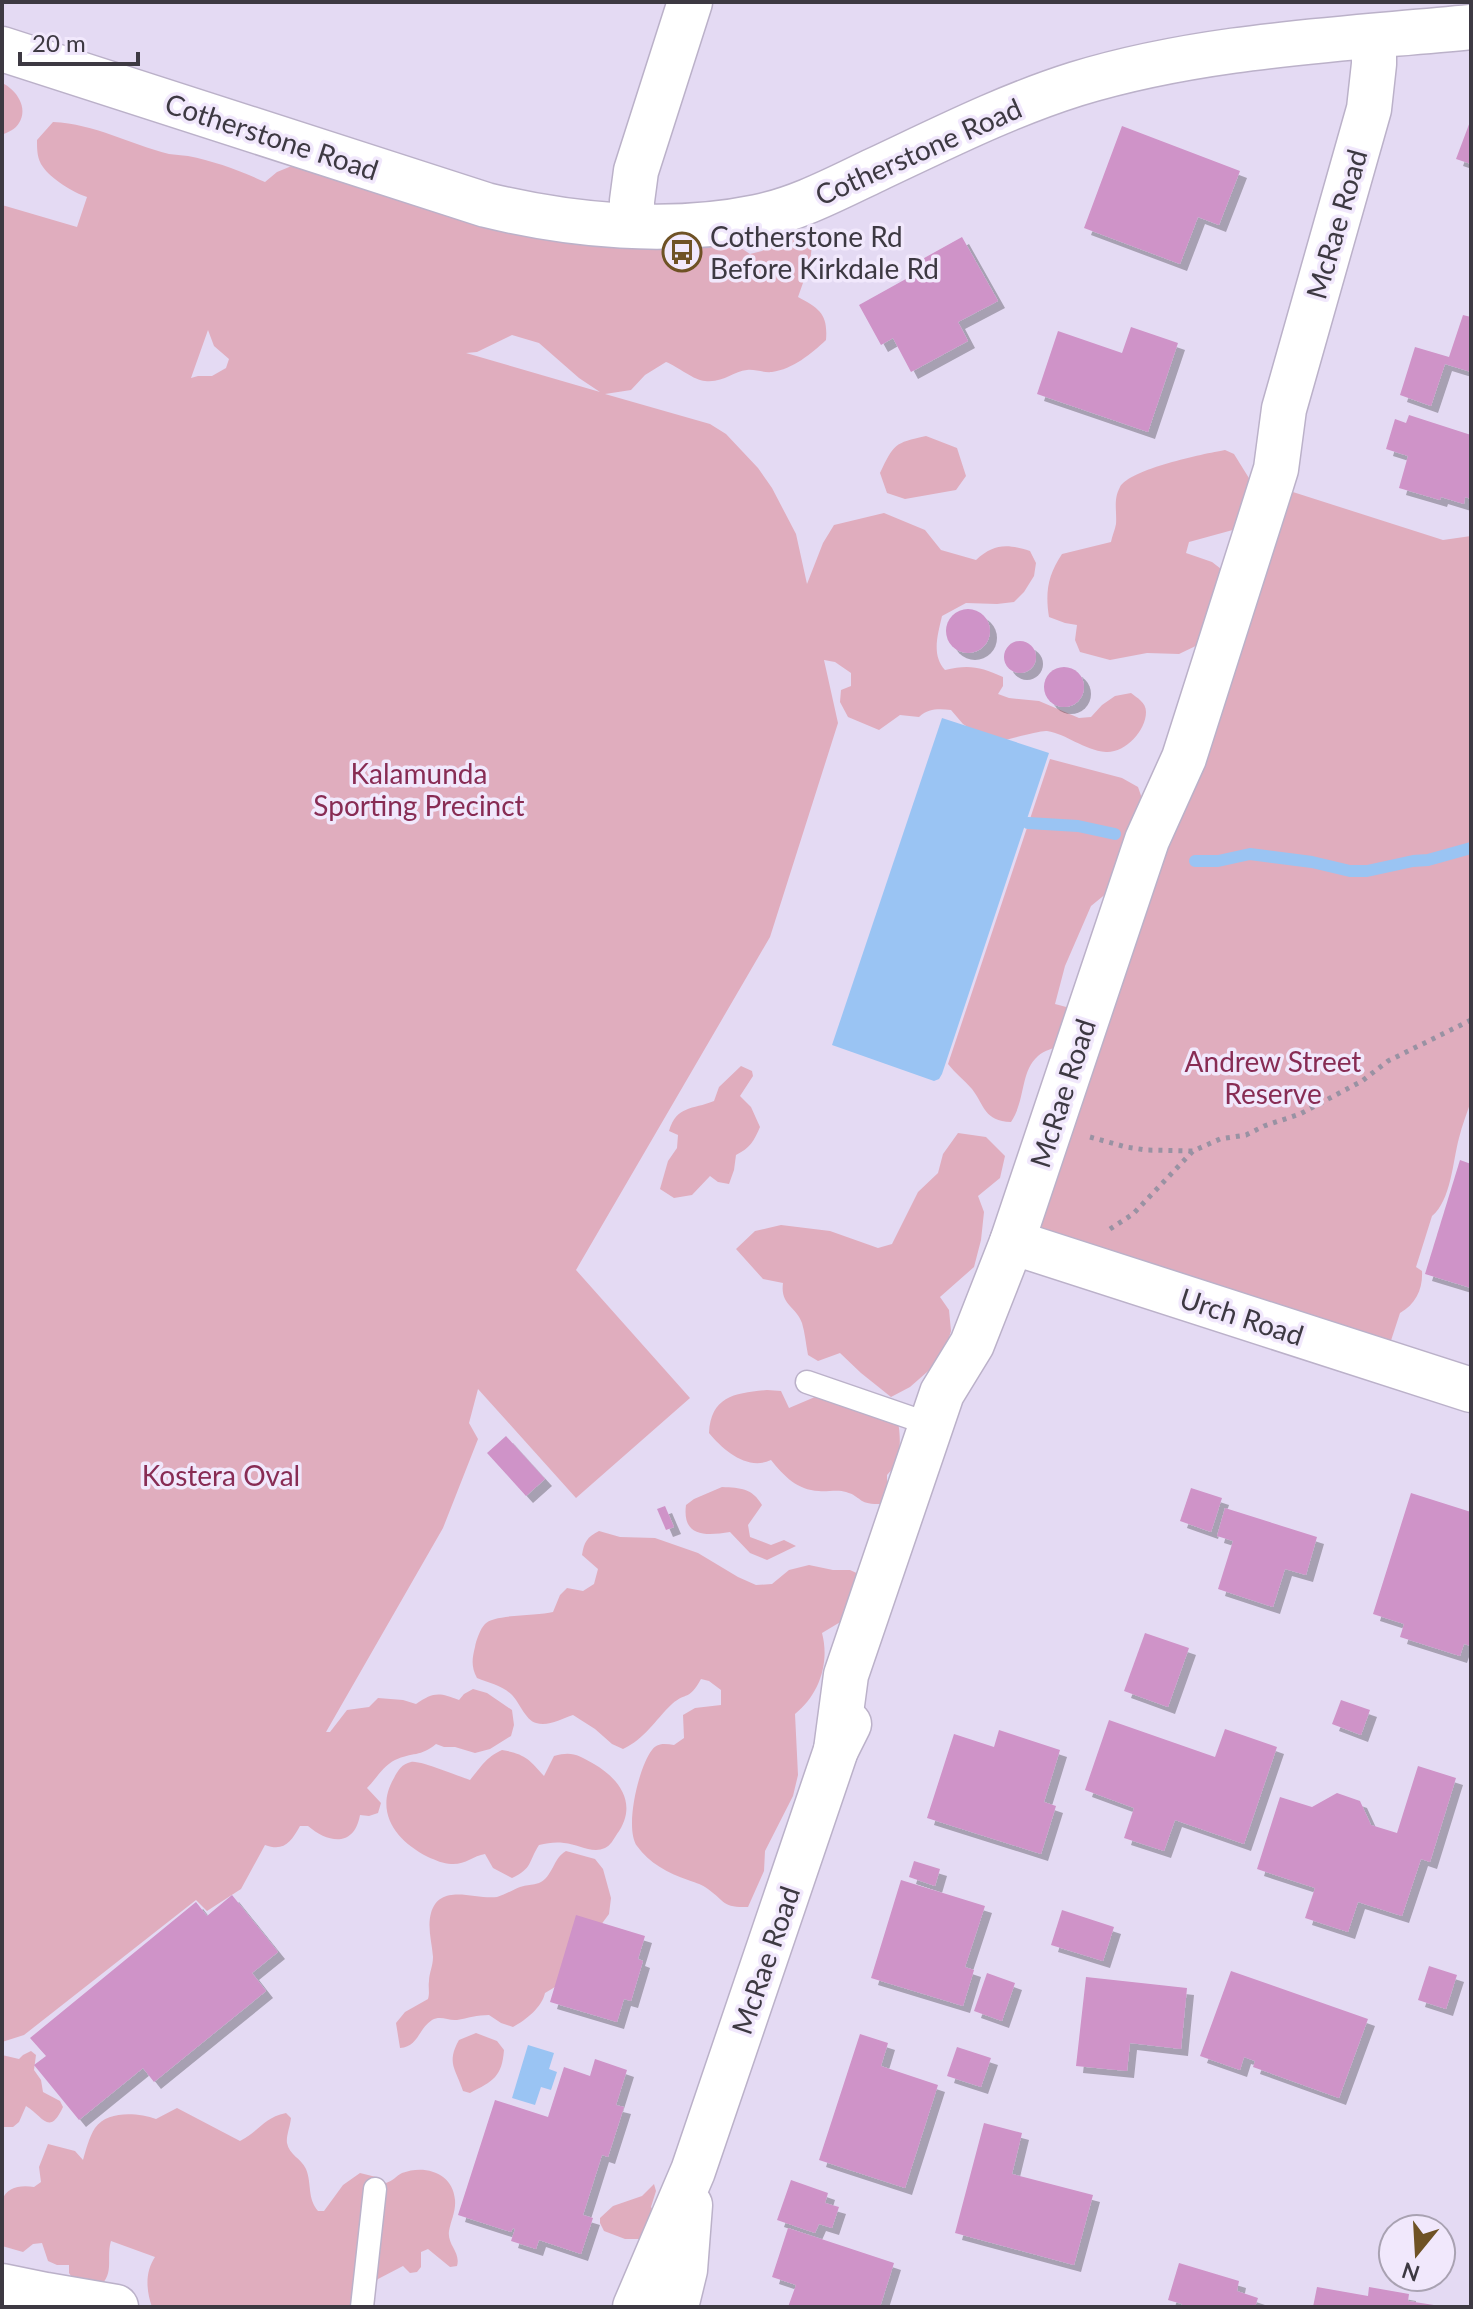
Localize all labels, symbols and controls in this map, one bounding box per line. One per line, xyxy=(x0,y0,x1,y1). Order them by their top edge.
scale bar xyxy=(20,16,138,66)
text: 20 m xyxy=(32,28,86,57)
street label: Cotherstone Road xyxy=(161,85,383,187)
street label: Cotherstone Road xyxy=(810,90,1026,212)
street label: McRae Road xyxy=(1298,145,1374,303)
place label: Cotherstone Rd Before Kirkdale Rd xyxy=(710,219,939,285)
bus stop icon: Cotherstone Rd Before Kirkdale Rd xyxy=(661,231,703,273)
park label: Kalamunda Sporting Precinct xyxy=(313,756,525,822)
street label: McRae Road xyxy=(1022,1014,1102,1172)
park label: Andrew Street Reserve xyxy=(1185,1044,1361,1110)
street label: Urch Road xyxy=(1176,1280,1308,1352)
park label: Kostera Oval xyxy=(142,1458,300,1492)
street label: McRae Road xyxy=(724,1882,806,2038)
north arrow xyxy=(1377,2213,1457,2293)
text: N xyxy=(1398,2257,1423,2288)

